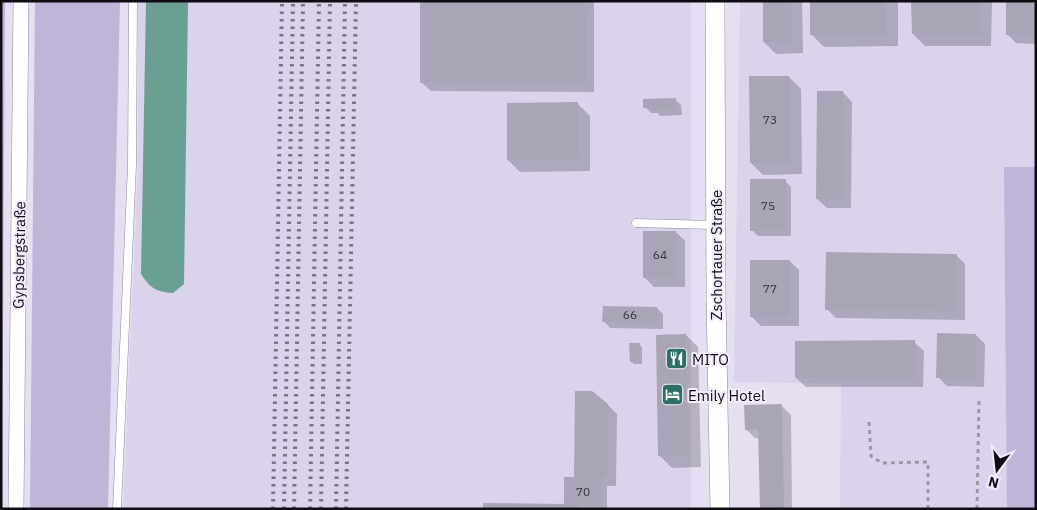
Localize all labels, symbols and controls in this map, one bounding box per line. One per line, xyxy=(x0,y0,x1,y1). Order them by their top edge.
house number: 73 xyxy=(763,112,777,127)
street label: Zschortauer Straße xyxy=(707,190,726,320)
house number: 75 xyxy=(761,198,775,213)
street label: Gypsbergstraße xyxy=(9,201,29,309)
house number: 64 xyxy=(653,247,667,262)
house number: 77 xyxy=(763,281,777,296)
house number: 66 xyxy=(623,307,637,322)
restaurant icon: MITO xyxy=(664,347,688,371)
place label: MITO xyxy=(692,350,729,369)
hotel icon: Emily Hotel xyxy=(660,383,684,407)
place label: Emily Hotel xyxy=(688,386,765,405)
north arrow xyxy=(972,445,1022,495)
text: N xyxy=(986,473,1001,493)
house number: 70 xyxy=(576,484,590,499)

